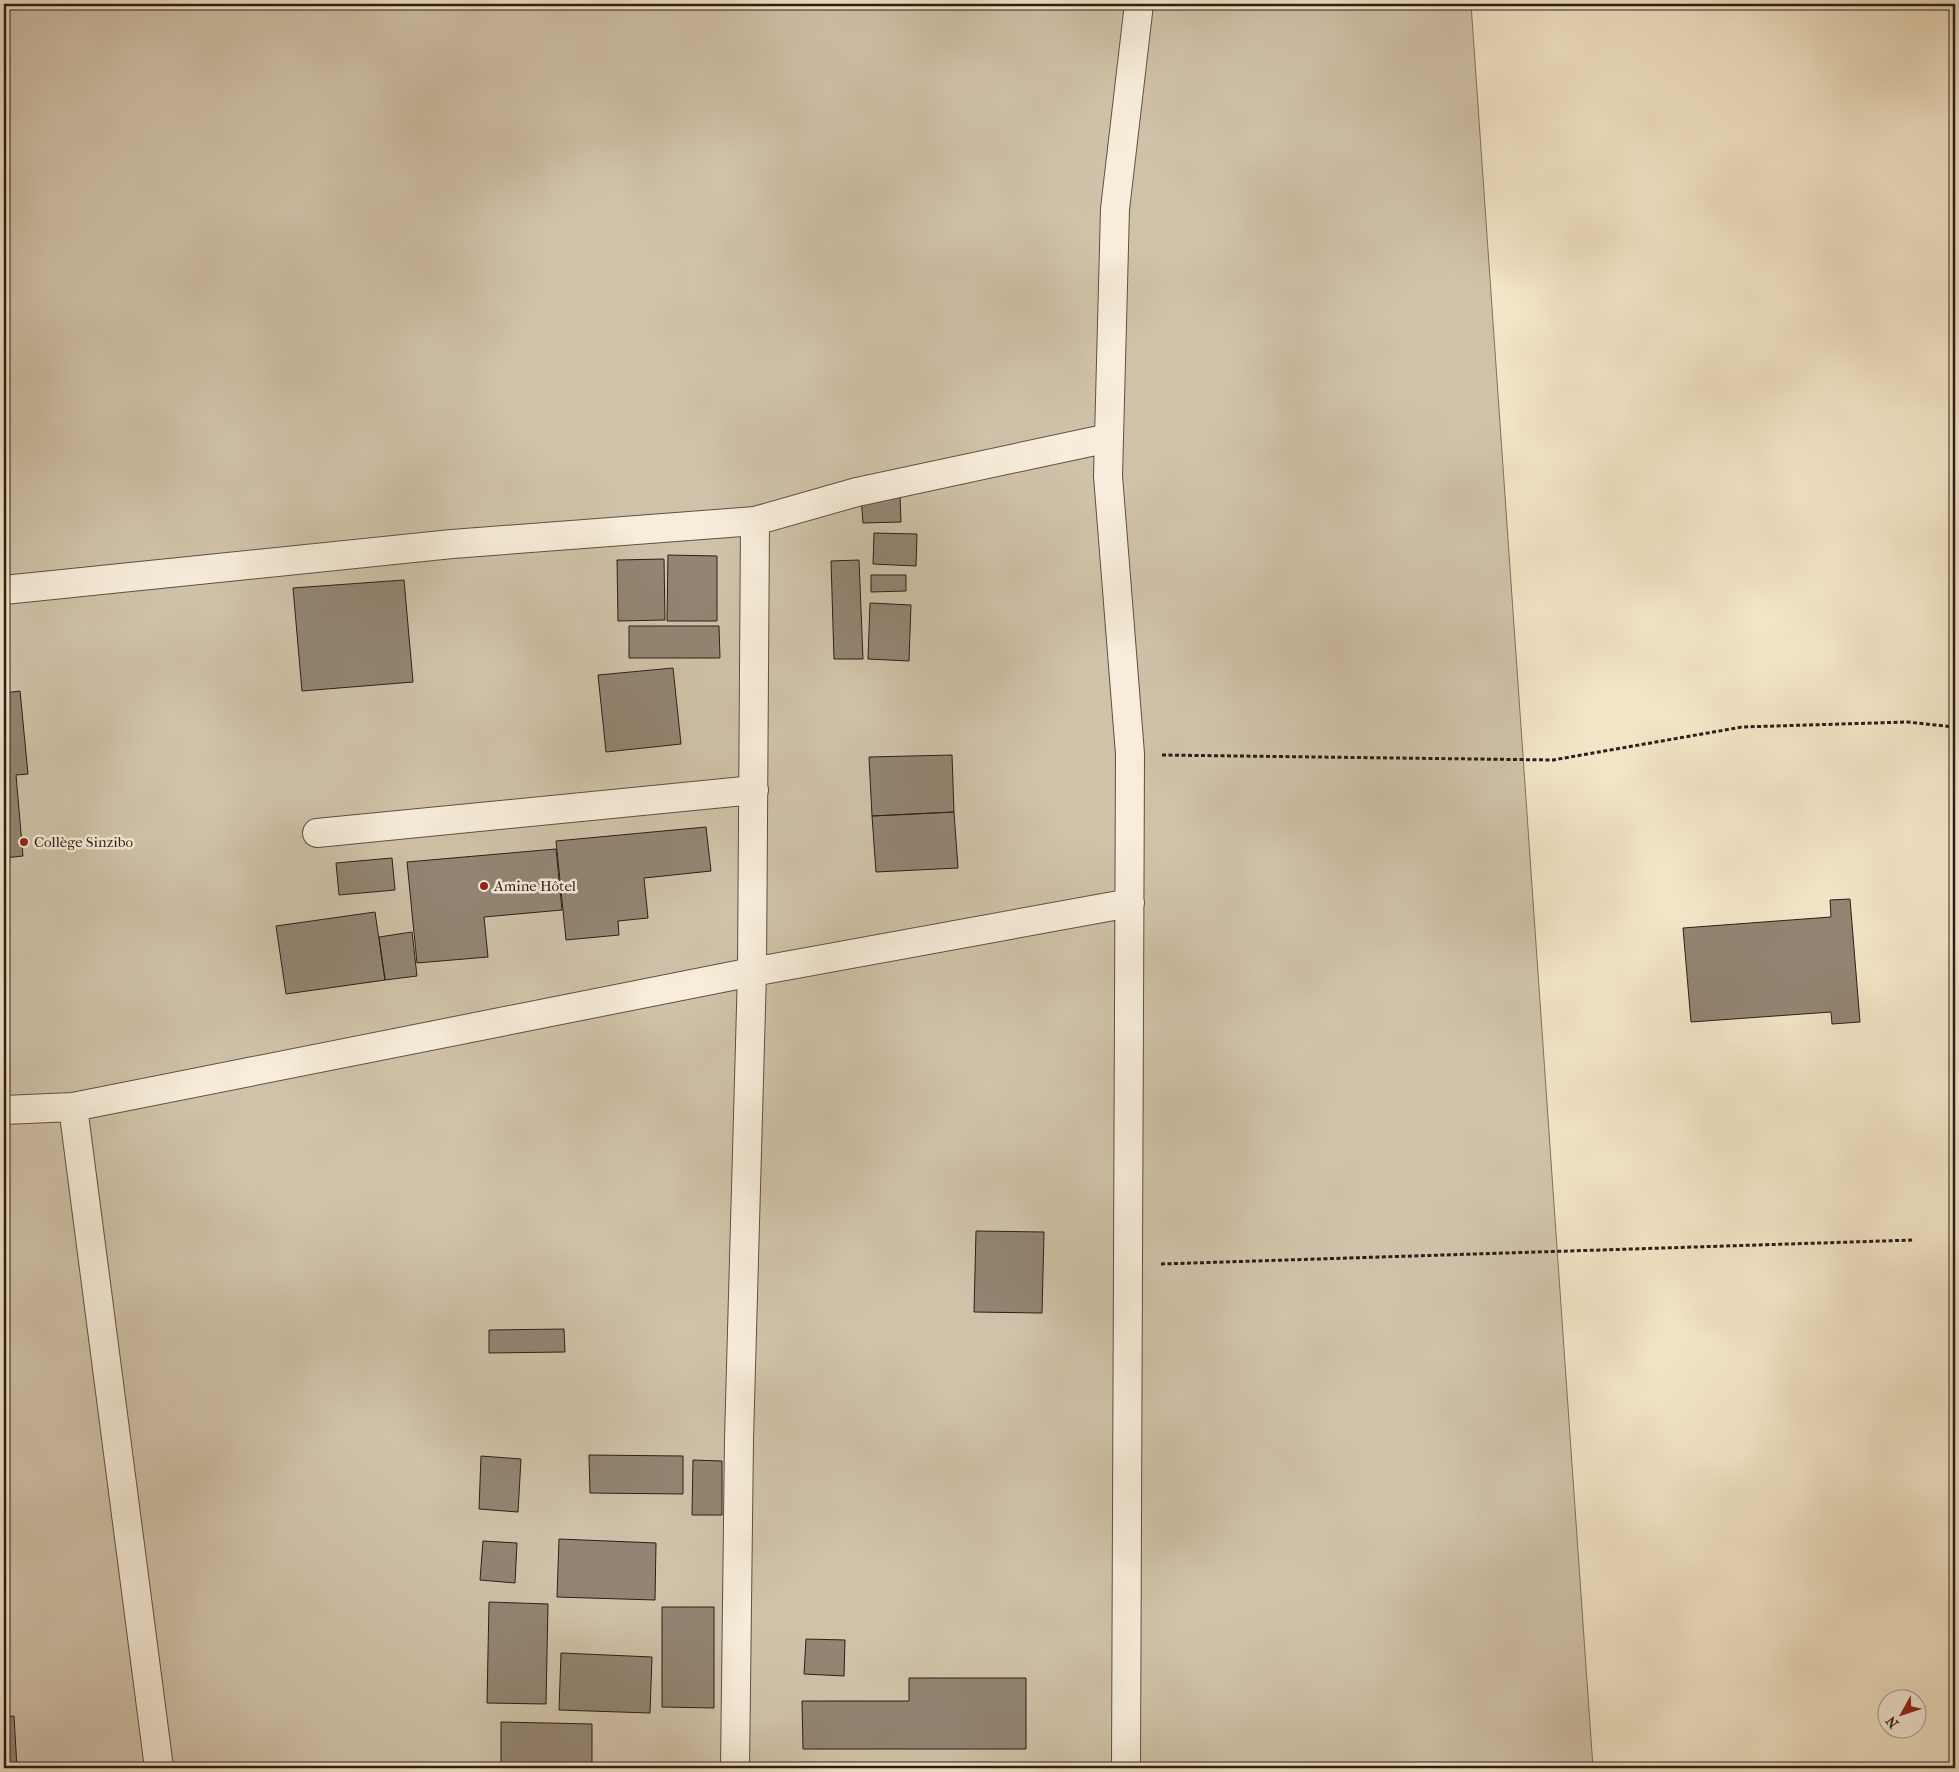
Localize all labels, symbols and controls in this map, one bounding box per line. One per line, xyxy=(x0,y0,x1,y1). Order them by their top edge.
place label: Collège Sinzibo xyxy=(34,833,133,851)
marker: Collège Sinzibo xyxy=(18,836,30,848)
place label: Amine Hôtel xyxy=(493,877,576,895)
marker: Amine Hôtel xyxy=(478,880,490,892)
north arrow xyxy=(1876,1690,1926,1740)
text: N xyxy=(1882,1712,1902,1732)

